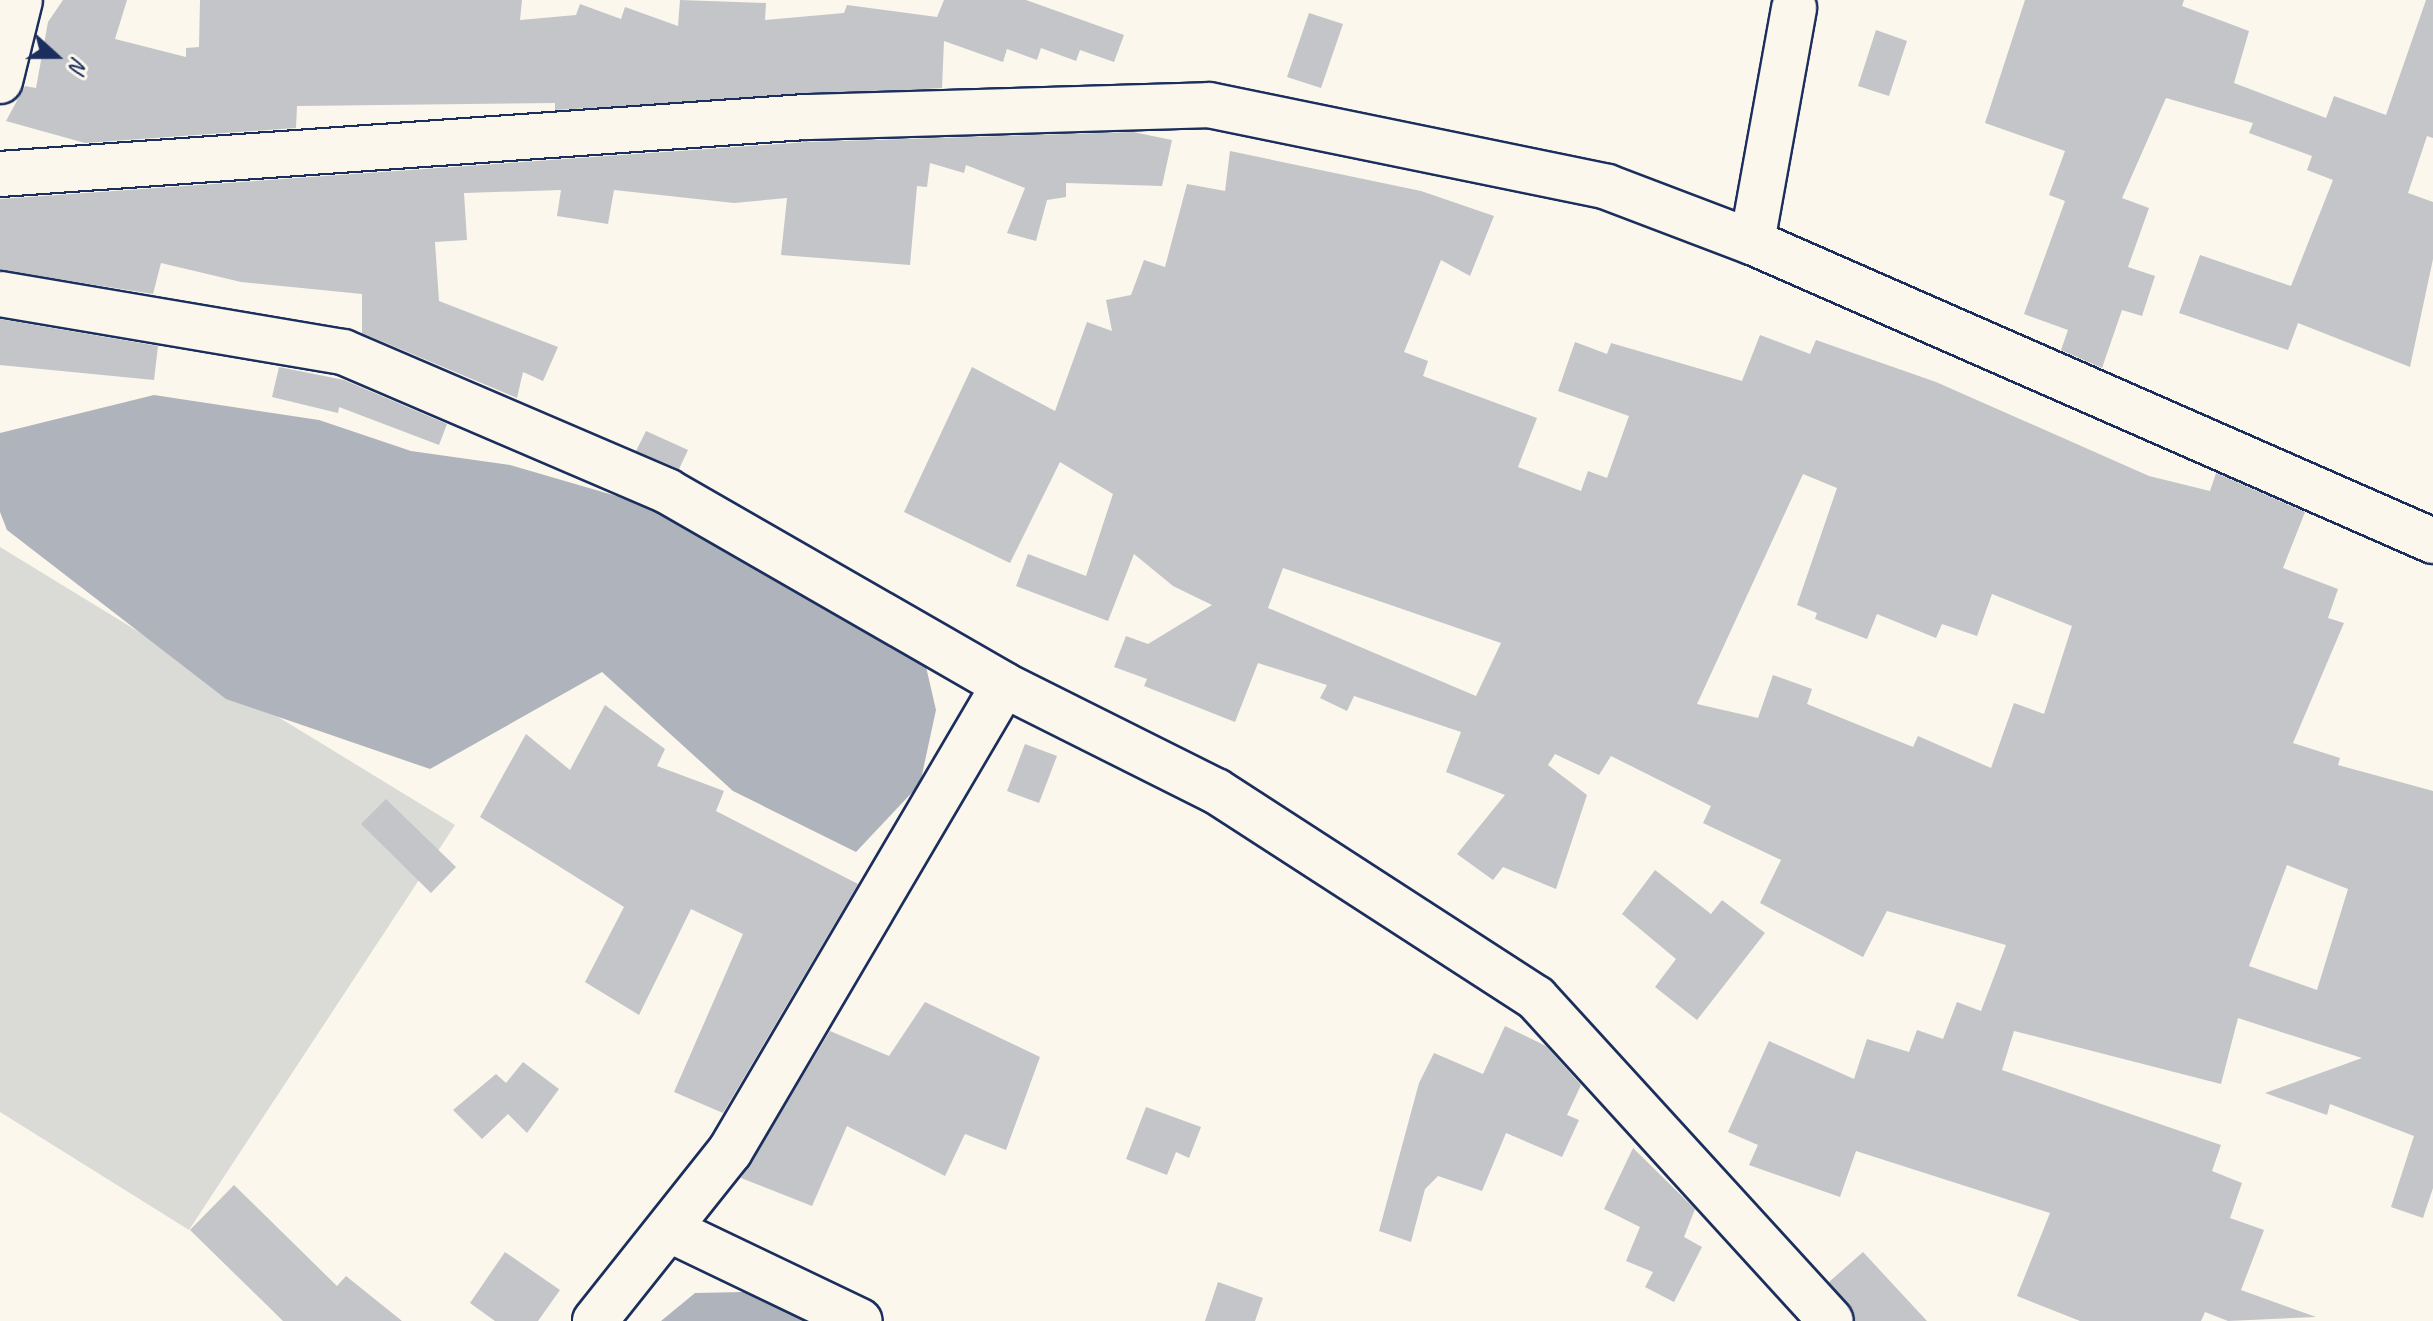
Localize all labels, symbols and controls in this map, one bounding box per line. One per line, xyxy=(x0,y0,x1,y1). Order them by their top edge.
north arrow xyxy=(16,16,96,96)
text: N xyxy=(63,53,94,76)

